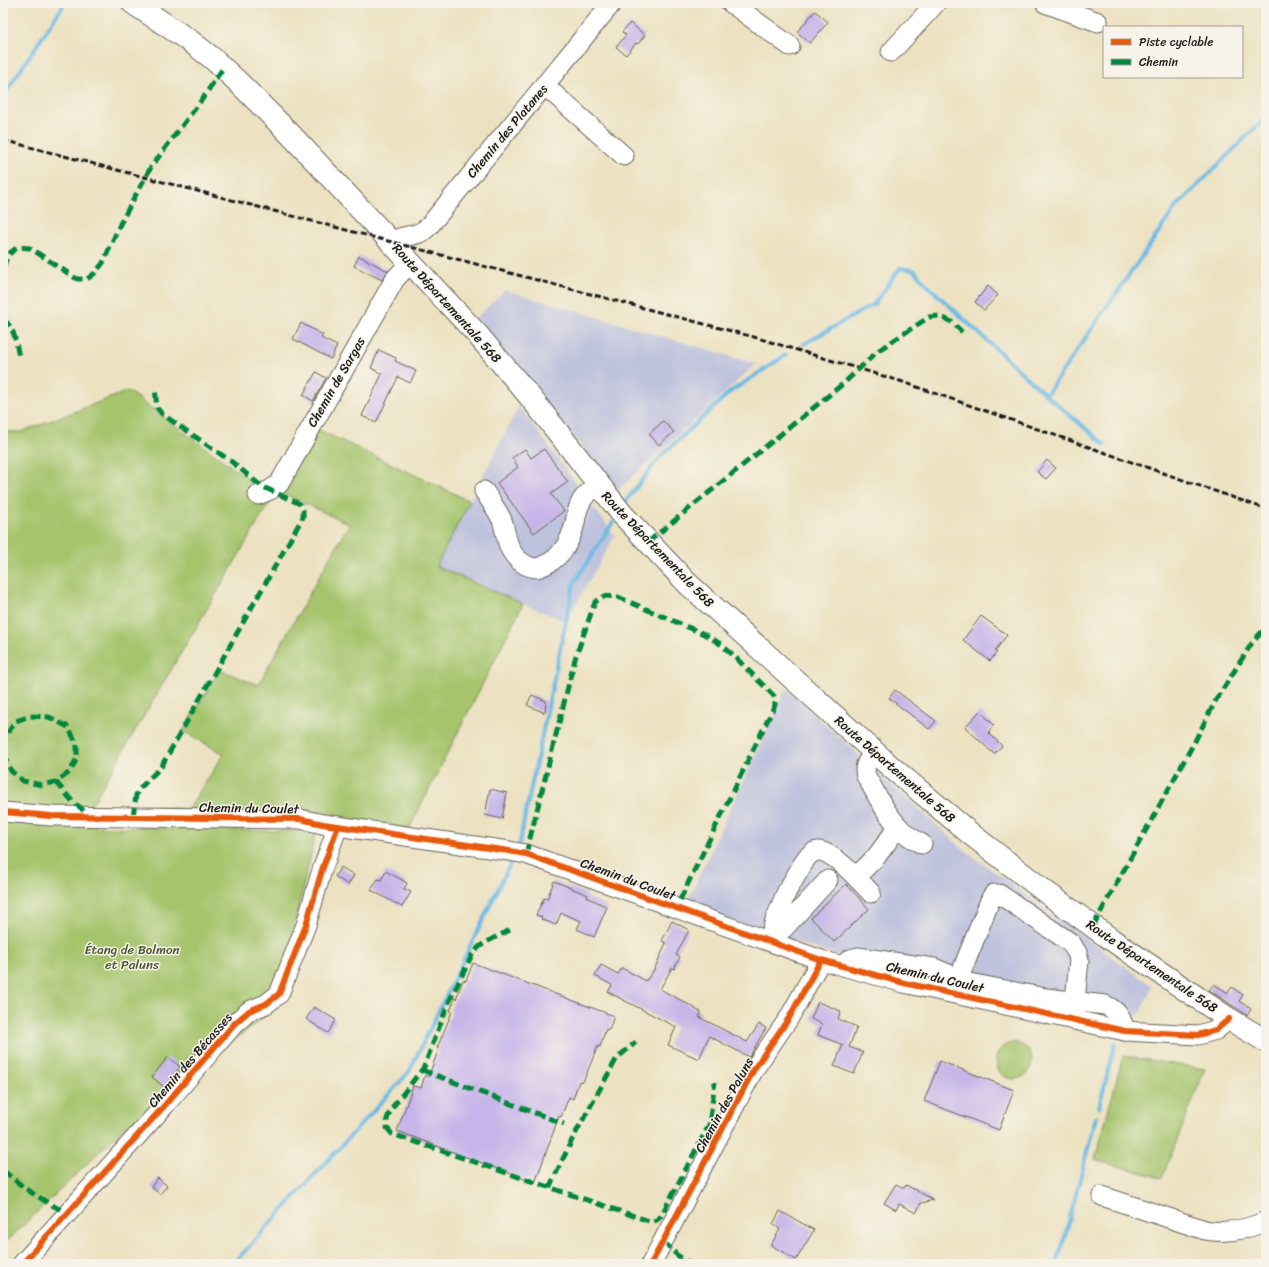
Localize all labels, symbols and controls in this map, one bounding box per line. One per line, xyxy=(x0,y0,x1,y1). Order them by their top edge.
legend xyxy=(1103,26,1243,78)
text: Piste cyclable xyxy=(1139,31,1213,53)
text: Chemin xyxy=(1139,51,1178,73)
street label: Chemin des Platanes xyxy=(461,78,554,183)
street label: Route Départementale 568 xyxy=(387,238,507,368)
street label: Chemin de Sargas xyxy=(301,332,372,432)
street label: Route Départementale 568 xyxy=(596,485,720,613)
street label: Route Départementale 568 xyxy=(829,710,961,829)
street label: Chemin du Coulet xyxy=(199,796,300,820)
street label: Chemin du Coulet xyxy=(577,851,679,907)
street label: Route Départementale 568 xyxy=(1081,913,1223,1019)
park label: Étang de Bolmon et Paluns xyxy=(84,938,180,976)
street label: Chemin du Coulet xyxy=(884,955,987,1000)
street label: Chemin des Bécasses xyxy=(142,1007,238,1113)
street label: Chemin des Paluns xyxy=(688,1053,760,1157)

